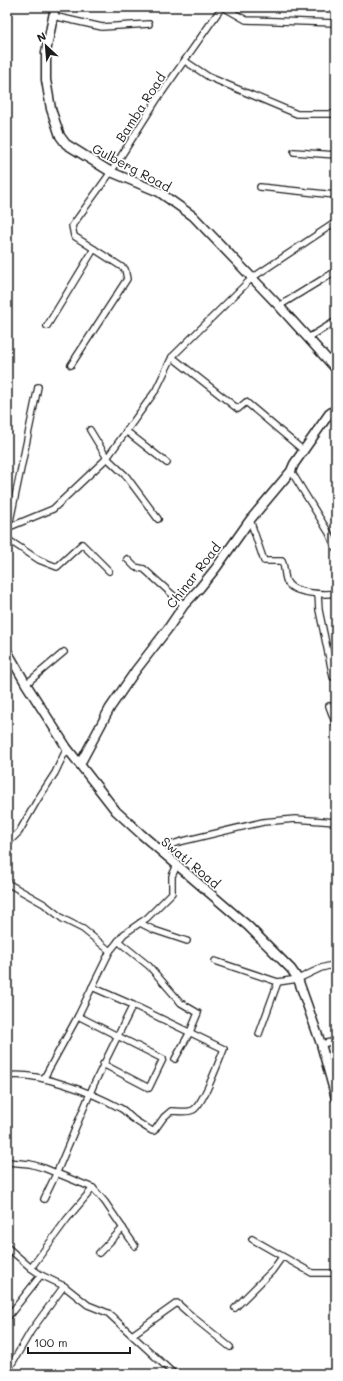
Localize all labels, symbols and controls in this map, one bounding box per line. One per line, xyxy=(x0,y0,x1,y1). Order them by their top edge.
north arrow xyxy=(26,26,66,66)
text: N xyxy=(34,28,48,45)
street label: Bamba Road xyxy=(111,69,169,145)
street label: Gulberg Road xyxy=(90,139,174,195)
street label: Chinar Road xyxy=(162,539,224,611)
street label: Swati Road xyxy=(158,832,224,892)
scale bar xyxy=(28,1329,130,1355)
text: 100 m xyxy=(34,1334,68,1350)

